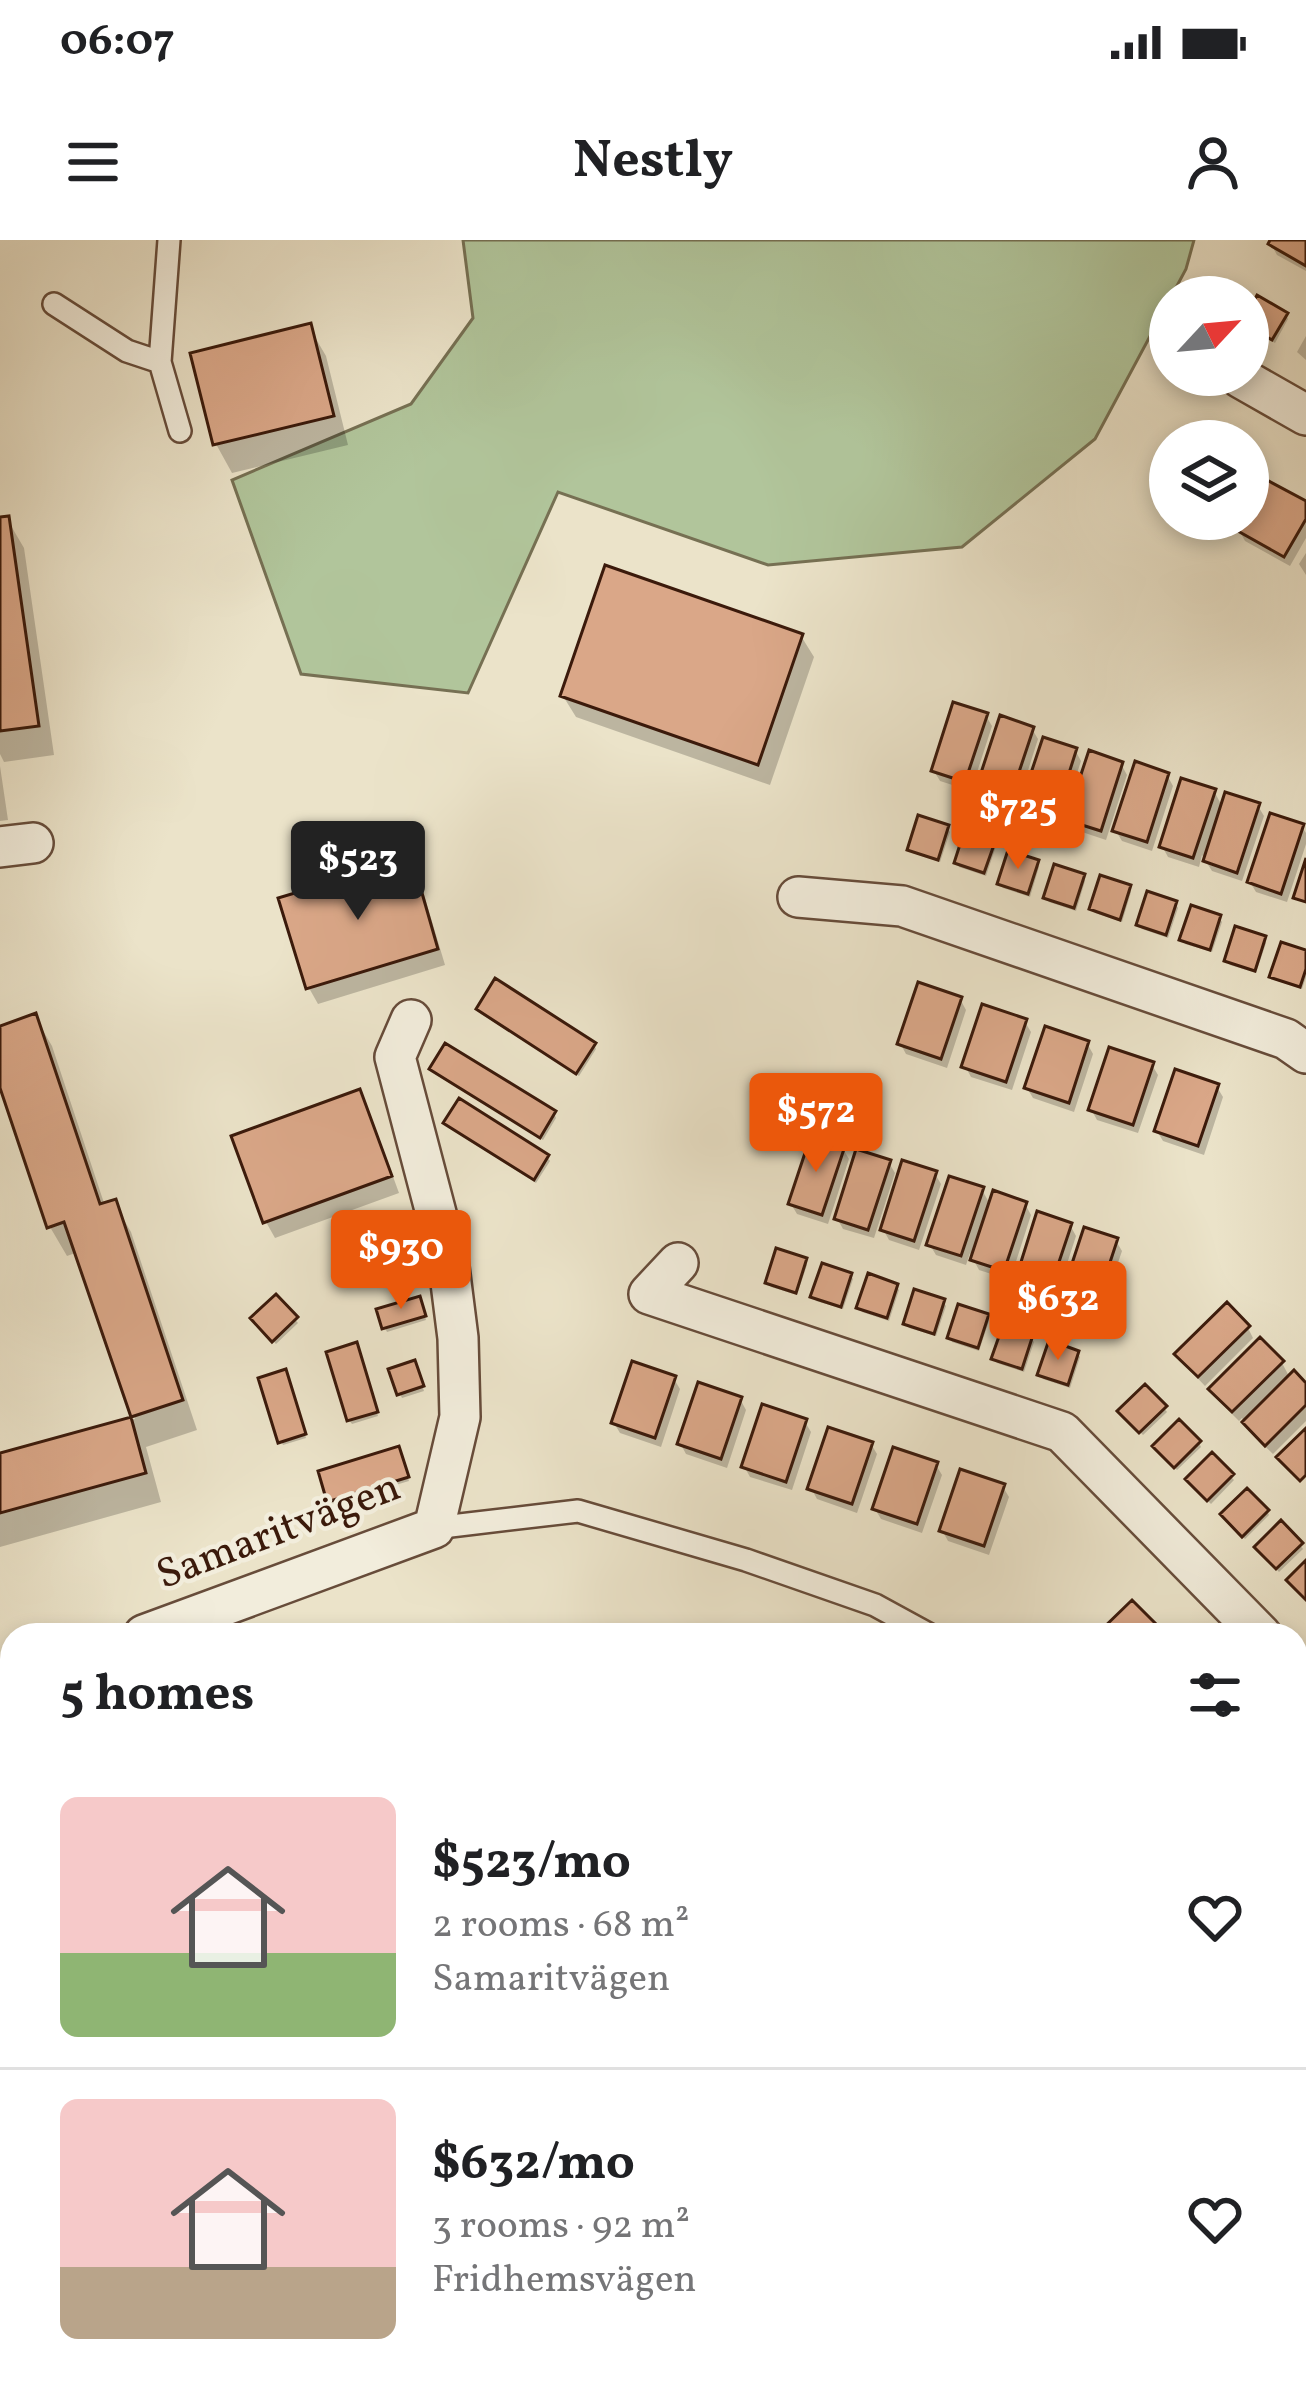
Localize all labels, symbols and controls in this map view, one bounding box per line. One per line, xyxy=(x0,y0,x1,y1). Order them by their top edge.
text: 06:07 xyxy=(60,11,175,74)
text: Nestly xyxy=(573,125,733,200)
icon: menu xyxy=(60,129,126,195)
icon: person xyxy=(1180,129,1246,195)
north arrow xyxy=(1149,276,1269,396)
map controls xyxy=(1149,276,1269,540)
button: layers xyxy=(1149,420,1269,540)
pin: $725 xyxy=(947,770,1089,872)
text: $725 xyxy=(978,782,1058,836)
pin: $523 xyxy=(287,821,429,923)
text: $523 xyxy=(318,833,398,887)
pin: $572 xyxy=(745,1073,887,1175)
text: $572 xyxy=(776,1085,856,1139)
pin: $930 xyxy=(330,1210,472,1312)
text: $930 xyxy=(358,1222,444,1276)
pin: $632 xyxy=(987,1261,1129,1363)
text: $632 xyxy=(1016,1273,1100,1327)
street label: Samaritvägen xyxy=(149,1459,409,1607)
text: 5 homes xyxy=(60,1660,254,1731)
icon: filters xyxy=(1182,1662,1248,1728)
text: $523/mo xyxy=(432,1828,631,1899)
icon: home xyxy=(156,1845,300,1989)
icon: heart xyxy=(1182,1884,1248,1950)
text: 2 rooms · 68 m² xyxy=(432,1899,689,1953)
text: Samaritvägen xyxy=(432,1953,670,2007)
text: $632/mo xyxy=(432,2129,635,2200)
icon: home xyxy=(156,2147,300,2291)
icon: heart xyxy=(1182,2186,1248,2252)
text: 3 rooms · 92 m² xyxy=(432,2200,690,2254)
text: Fridhemsvägen xyxy=(432,2254,697,2308)

